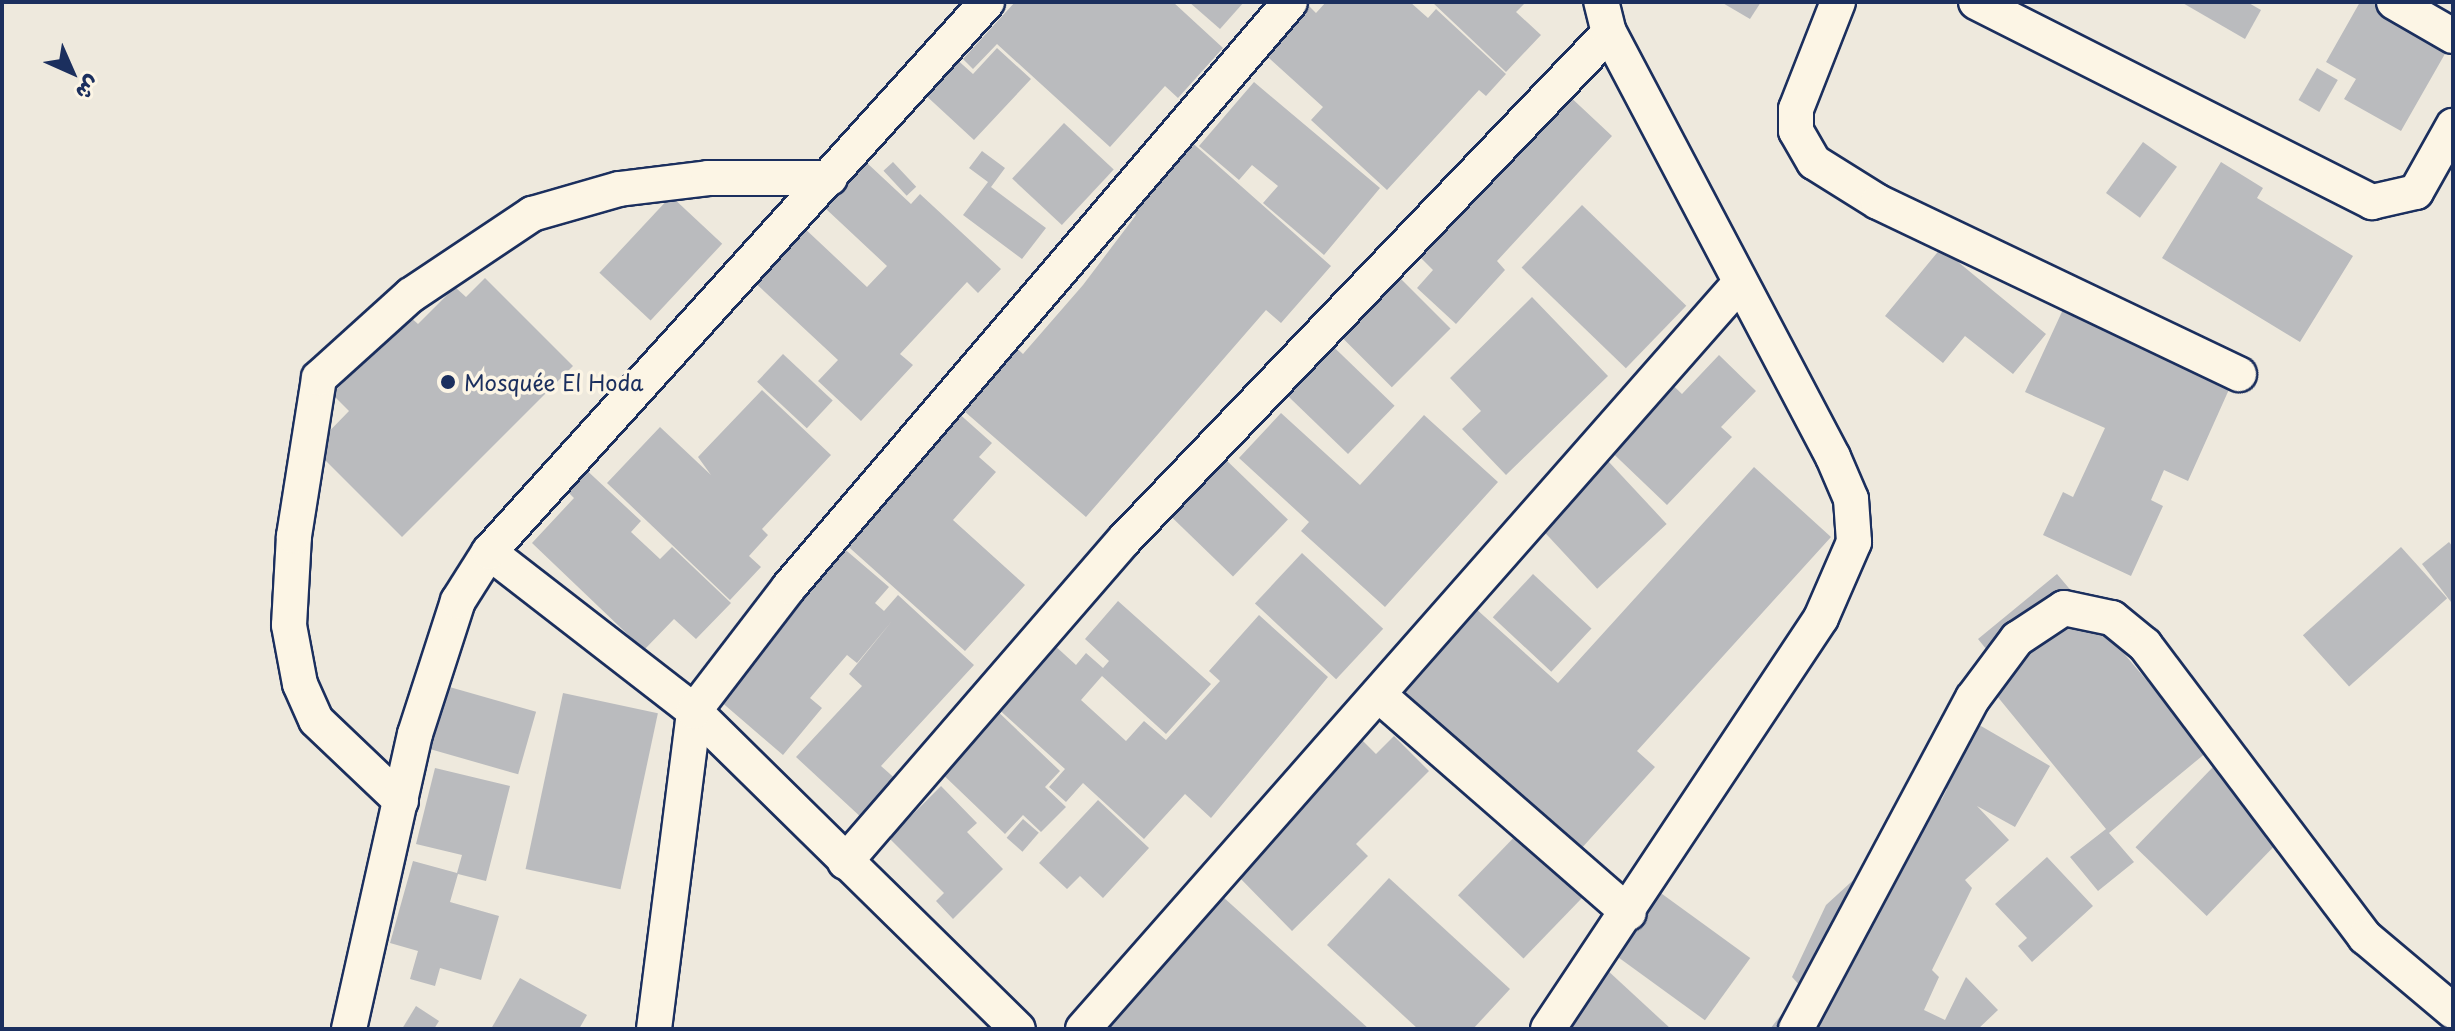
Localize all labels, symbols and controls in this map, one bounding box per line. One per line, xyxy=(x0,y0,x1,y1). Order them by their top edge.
north arrow xyxy=(32,32,112,112)
text: ش xyxy=(69,69,110,110)
place label: Mosquée El Hoda xyxy=(464,369,646,395)
marker: Mosquée El Hoda xyxy=(439,373,457,391)

